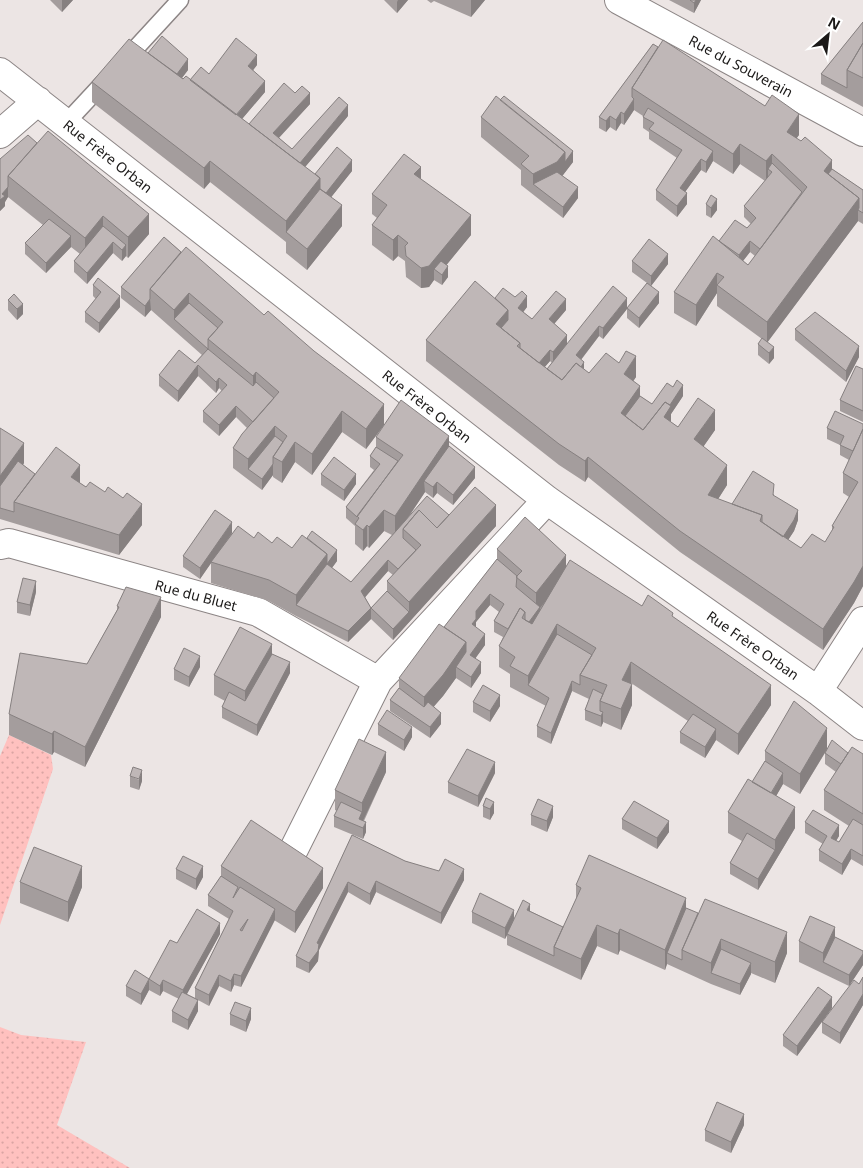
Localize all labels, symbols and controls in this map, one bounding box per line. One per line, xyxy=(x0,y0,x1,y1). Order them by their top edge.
north arrow xyxy=(803,10,853,60)
text: N xyxy=(825,12,844,34)
street label: Rue du Souverain xyxy=(686,31,796,101)
street label: Rue Frère Orban xyxy=(59,115,157,197)
street label: Rue Frère Orban xyxy=(378,365,476,447)
street label: Rue du Bluet xyxy=(153,575,239,615)
street label: Rue Frère Orban xyxy=(703,606,803,684)

